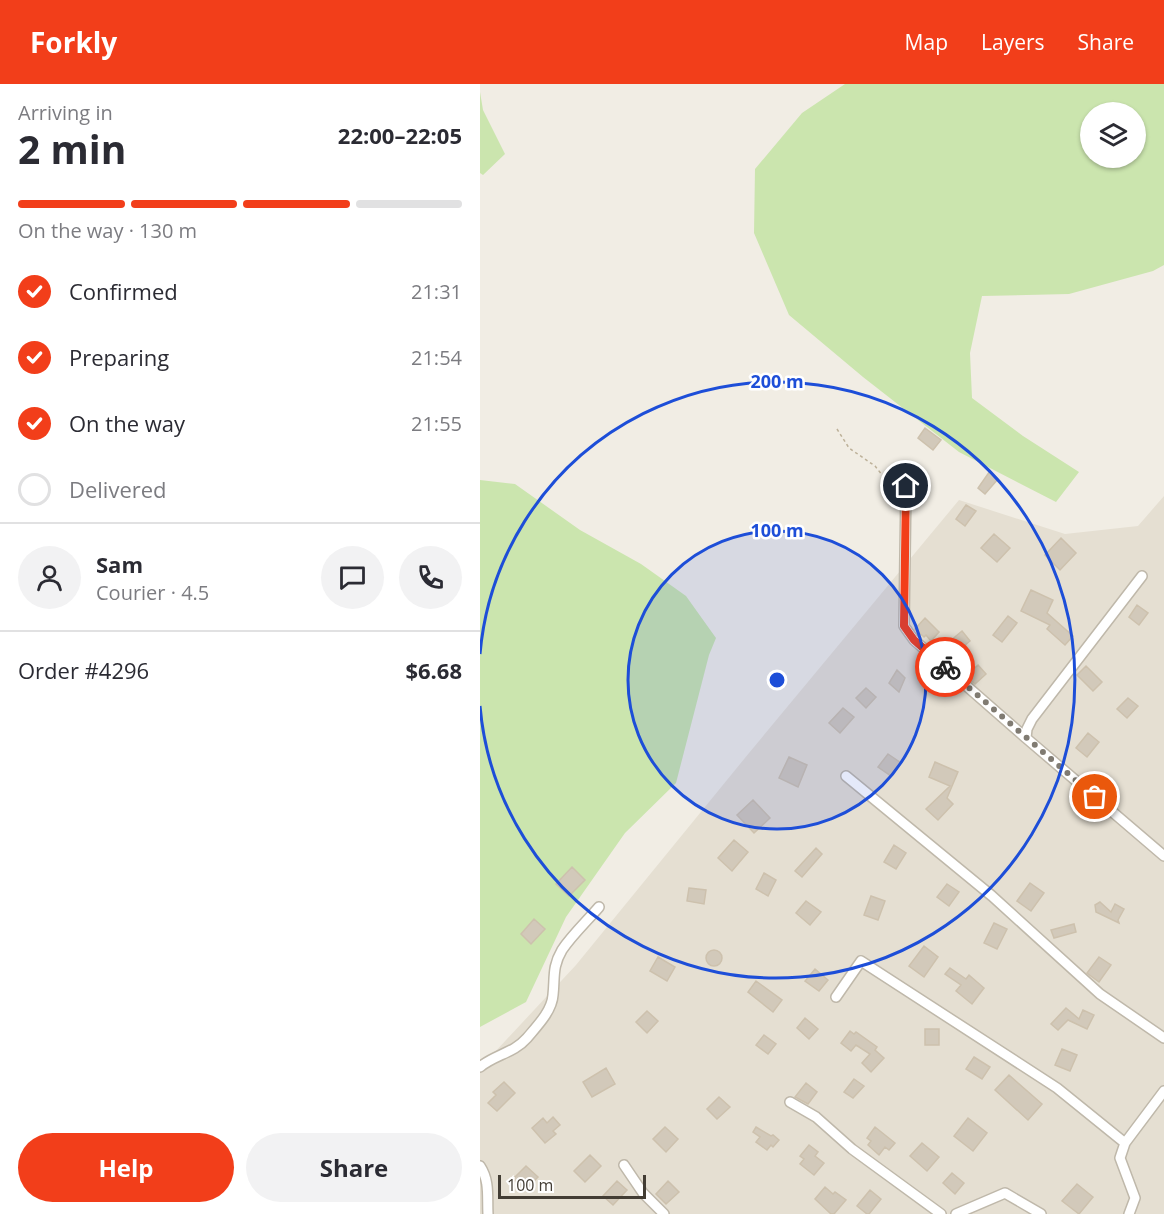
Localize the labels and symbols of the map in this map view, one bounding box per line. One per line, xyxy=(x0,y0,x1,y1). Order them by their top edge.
text: 200 m xyxy=(750,369,804,393)
pin xyxy=(880,460,931,511)
text: 100 m xyxy=(750,518,804,542)
courier xyxy=(915,637,975,697)
centre of rings xyxy=(767,670,787,690)
pin xyxy=(1069,771,1120,822)
scale bar xyxy=(498,1172,646,1200)

